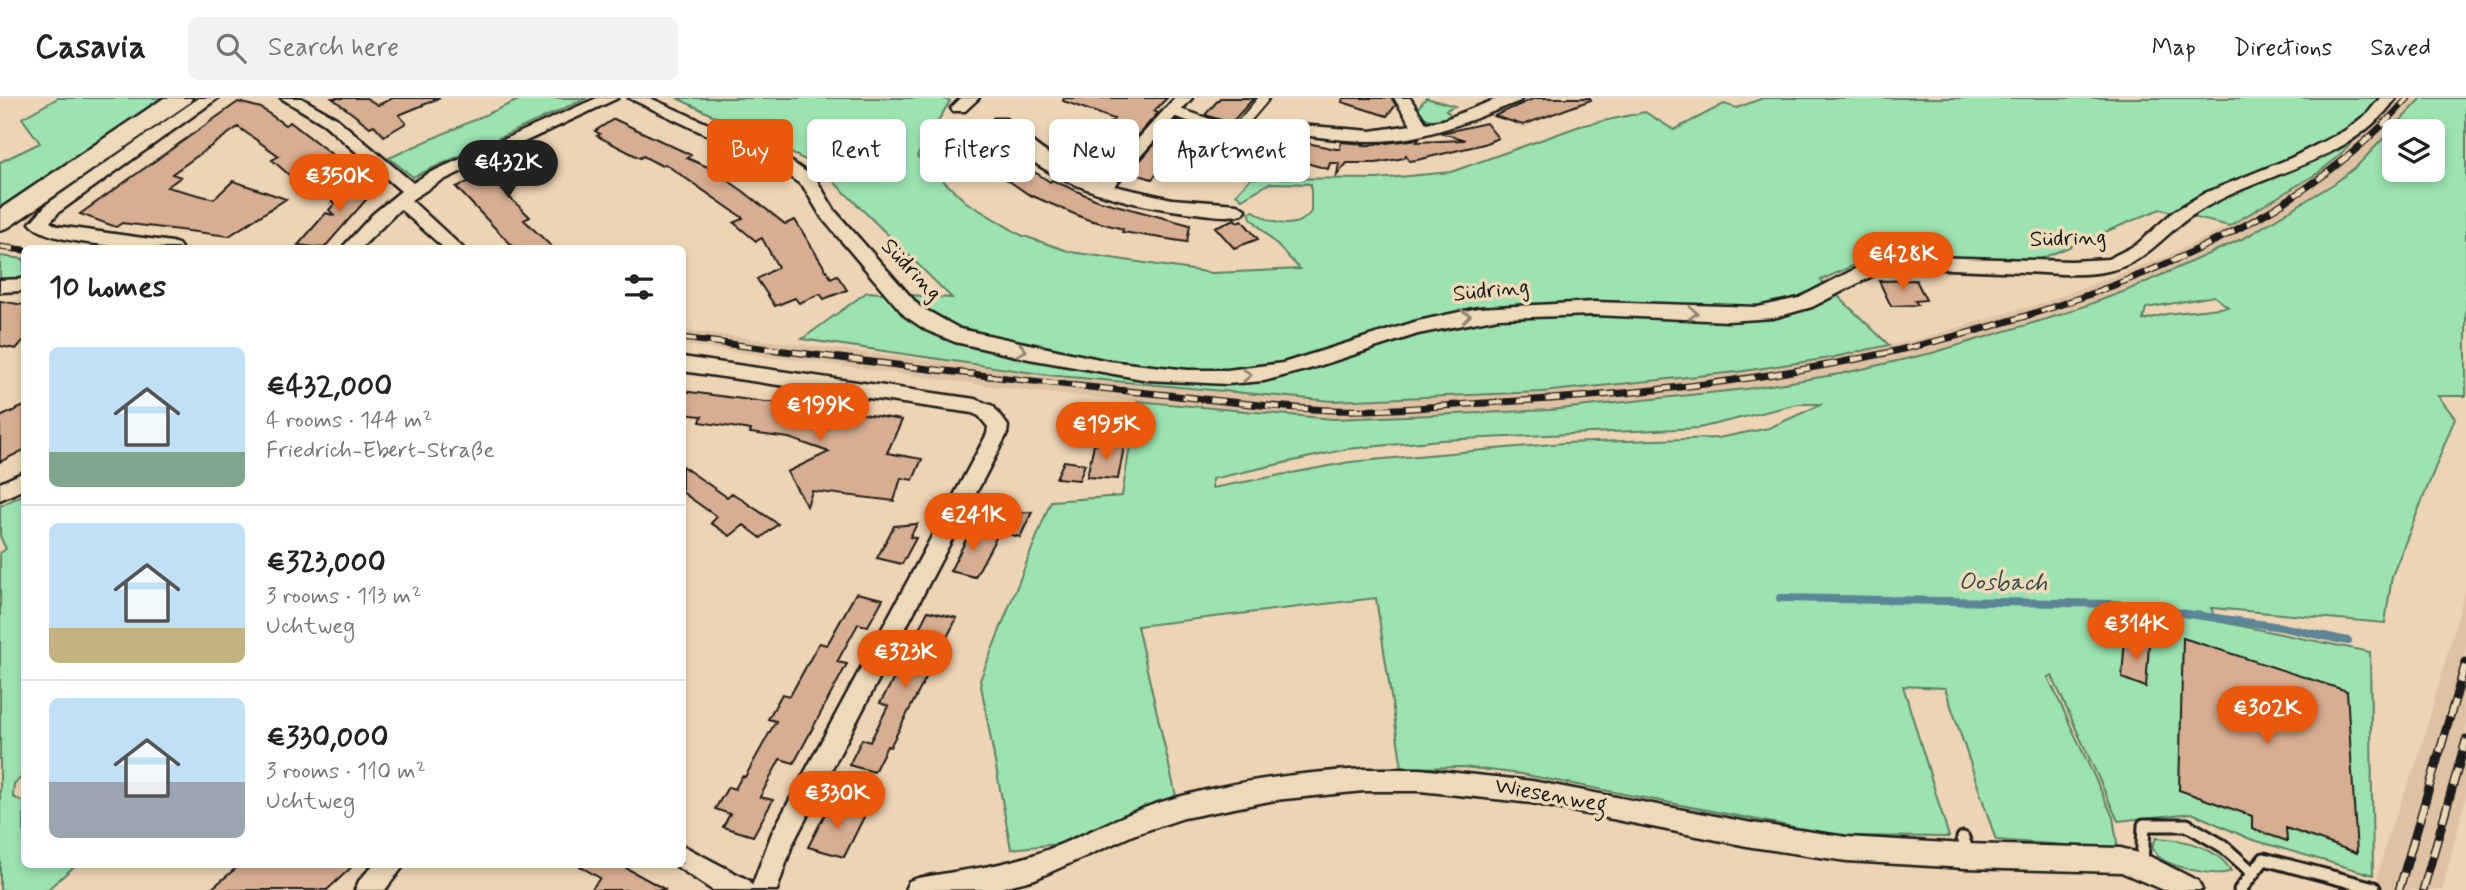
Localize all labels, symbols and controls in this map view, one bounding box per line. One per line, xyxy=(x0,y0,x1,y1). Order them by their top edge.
search box xyxy=(188,17,678,80)
text: Casavia xyxy=(35,26,146,70)
icon: search xyxy=(212,29,250,67)
text: Search here xyxy=(268,31,399,65)
text: Map xyxy=(2152,33,2196,64)
text: Directions xyxy=(2234,33,2332,64)
text: Saved xyxy=(2370,33,2431,64)
chip: Buy xyxy=(707,119,793,182)
chip: Rent xyxy=(807,119,906,182)
chip: Filters xyxy=(920,119,1035,182)
chip: New xyxy=(1049,119,1139,182)
chip: Apartment xyxy=(1153,119,1310,182)
map controls xyxy=(2382,119,2445,182)
button: layers xyxy=(2382,119,2445,182)
pin: €432K xyxy=(459,140,557,200)
text: €432K xyxy=(474,148,542,178)
pin: €350K xyxy=(290,155,388,214)
text: €350K xyxy=(305,162,373,192)
street label: Südring xyxy=(2029,223,2107,255)
street label: Südring xyxy=(874,232,948,308)
pin: €428K xyxy=(1854,232,1952,292)
text: €428K xyxy=(1868,240,1938,270)
text: 10 homes xyxy=(49,268,166,307)
icon: filters xyxy=(620,268,658,306)
street label: Südring xyxy=(1451,272,1531,310)
one-way arrow xyxy=(1688,305,1699,320)
one-way arrow xyxy=(1460,308,1472,323)
one-way arrow xyxy=(1016,342,1028,356)
text: €432,000 xyxy=(266,367,392,406)
one-way arrow xyxy=(1242,367,1253,382)
icon: home xyxy=(105,375,189,459)
pin: €199K xyxy=(771,384,869,443)
text: €199K xyxy=(786,391,854,421)
pin: €195K xyxy=(1057,402,1155,462)
text: 4 rooms · 144 m² xyxy=(266,406,433,436)
text: €195K xyxy=(1072,410,1140,440)
text: Friedrich-Ebert-Straße xyxy=(266,436,495,466)
pin: €241K xyxy=(924,494,1022,553)
text: €241K xyxy=(940,501,1006,531)
text: €323,000 xyxy=(266,543,386,582)
icon: home xyxy=(105,551,189,635)
water label: Oosbach xyxy=(1958,567,2048,599)
text: 3 rooms · 113 m² xyxy=(266,582,421,612)
pin: €314K xyxy=(2087,602,2185,662)
text: €314K xyxy=(2103,610,2169,640)
text: Uchtweg xyxy=(266,612,355,642)
pin: €323K xyxy=(856,630,954,690)
text: €323K xyxy=(873,638,937,668)
pin: €302K xyxy=(2218,686,2316,746)
text: €302K xyxy=(2233,694,2301,724)
text: €330,000 xyxy=(266,718,388,757)
icon: home xyxy=(105,726,189,810)
text: 3 rooms · 110 m² xyxy=(266,757,426,787)
street label: Wiesenweg xyxy=(1492,771,1610,823)
pin: €330K xyxy=(788,772,886,831)
text: €330K xyxy=(804,779,870,809)
text: Uchtweg xyxy=(266,787,355,817)

